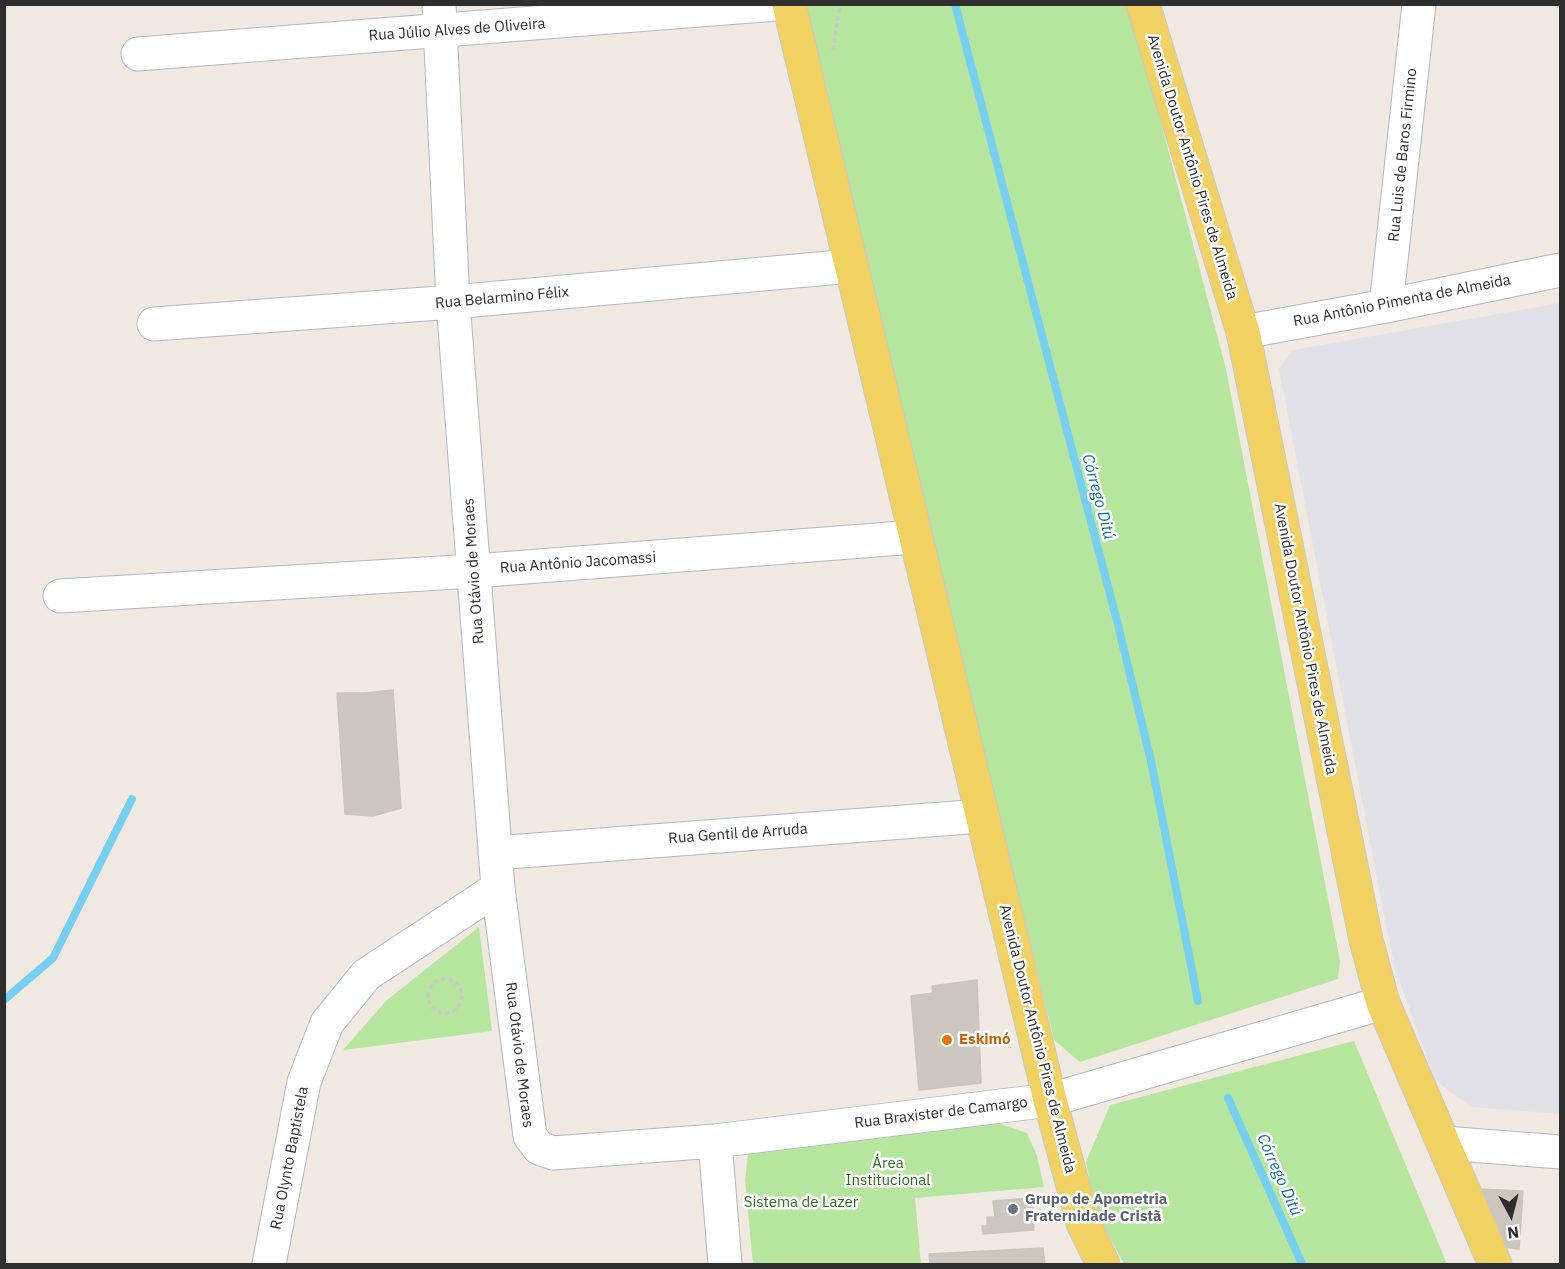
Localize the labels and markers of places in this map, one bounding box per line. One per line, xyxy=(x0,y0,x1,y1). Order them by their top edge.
place label: Eskimó xyxy=(959,1031,1010,1049)
marker: Eskimó xyxy=(940,1033,954,1047)
place label: Grupo de Apometria Fraternidade Cristã xyxy=(1025,1191,1167,1226)
marker: Grupo de Apometria Fraternidade Cristã xyxy=(1006,1202,1020,1216)

